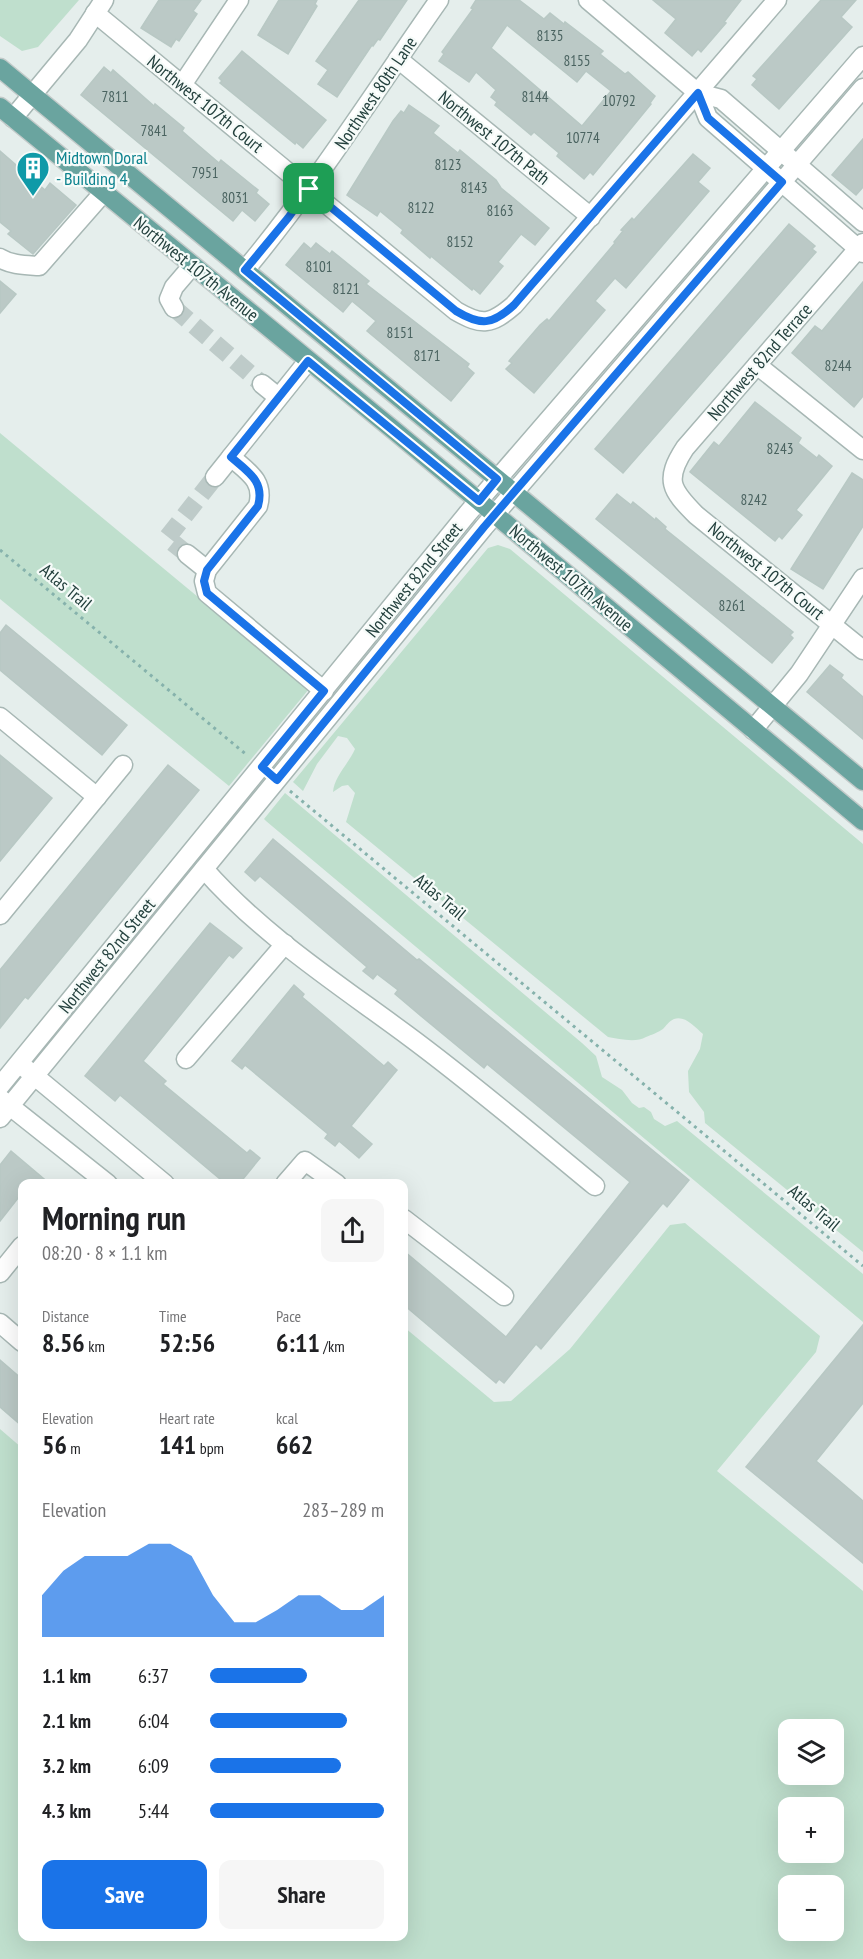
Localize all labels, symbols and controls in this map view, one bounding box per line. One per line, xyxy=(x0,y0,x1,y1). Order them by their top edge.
house number: 8135 xyxy=(536,26,564,45)
street label: Northwest 80th Lane xyxy=(329,32,422,153)
street label: Northwest 107th Court xyxy=(143,50,268,158)
house number: 8155 xyxy=(563,51,591,70)
street label: Northwest 107th Path xyxy=(434,86,555,190)
house number: 7811 xyxy=(101,87,129,106)
house number: 8144 xyxy=(521,87,549,106)
house number: 10792 xyxy=(602,91,636,110)
house number: 7841 xyxy=(140,121,168,140)
house number: 10774 xyxy=(566,128,600,147)
place label: Midtown Doral - Building 4 xyxy=(56,146,148,190)
building icon: Midtown Doral - Building 4 xyxy=(15,150,51,197)
house number: 8123 xyxy=(434,155,462,174)
house number: 7951 xyxy=(191,163,219,182)
pin xyxy=(283,163,334,214)
icon: arrive xyxy=(292,172,325,205)
house number: 8143 xyxy=(460,178,488,197)
house number: 8031 xyxy=(221,188,249,207)
house number: 8122 xyxy=(407,198,435,217)
house number: 8163 xyxy=(486,201,514,220)
street label: Northwest 107th Avenue xyxy=(129,211,264,326)
house number: 8152 xyxy=(446,232,474,251)
house number: 8101 xyxy=(305,257,333,276)
house number: 8121 xyxy=(332,279,360,298)
street label: Northwest 82nd Terrace xyxy=(702,298,817,425)
house number: 8151 xyxy=(386,323,414,342)
house number: 8171 xyxy=(413,346,441,365)
house number: 8244 xyxy=(824,356,852,375)
house number: 8243 xyxy=(766,439,794,458)
house number: 8242 xyxy=(740,490,768,509)
street label: Northwest 82nd Street xyxy=(360,517,467,642)
street label: Northwest 107th Court xyxy=(704,517,829,625)
street label: Northwest 107th Avenue xyxy=(505,519,638,636)
street label: Atlas Trail xyxy=(36,558,98,615)
house number: 8261 xyxy=(718,596,746,615)
street label: Atlas Trail xyxy=(410,868,472,925)
street label: Northwest 82nd Street xyxy=(53,893,160,1018)
street label: Atlas Trail xyxy=(784,1179,846,1236)
text: Morning run xyxy=(42,1196,186,1239)
button: share xyxy=(321,1199,384,1262)
text: 08:20 · 8 × 1.1 km xyxy=(42,1240,167,1266)
text: Distance xyxy=(42,1306,89,1326)
text: Time xyxy=(159,1306,187,1326)
text: Pace xyxy=(276,1306,301,1326)
text: 8.56 xyxy=(42,1326,85,1359)
text: 52:56 xyxy=(159,1326,215,1359)
text: 6:11 xyxy=(276,1326,320,1359)
text: km xyxy=(85,1336,105,1356)
text: /km xyxy=(320,1336,345,1356)
text: Elevation xyxy=(42,1408,93,1428)
text: Heart rate xyxy=(159,1408,215,1428)
text: kcal xyxy=(276,1408,298,1428)
text: 56 xyxy=(42,1428,67,1461)
text: 141 xyxy=(159,1428,196,1461)
text: 662 xyxy=(276,1428,313,1461)
text: m xyxy=(67,1438,81,1458)
text: bpm xyxy=(196,1438,224,1458)
text: Elevation xyxy=(42,1497,106,1523)
text: 283–289 m xyxy=(302,1497,384,1523)
text: 1.1 km xyxy=(42,1663,91,1689)
text: 6:37 xyxy=(138,1663,169,1689)
text: 2.1 km xyxy=(42,1708,91,1734)
text: 6:04 xyxy=(138,1708,169,1734)
map controls xyxy=(778,1719,844,1941)
button: layers xyxy=(778,1719,844,1785)
text: 3.2 km xyxy=(42,1753,91,1779)
text: 6:09 xyxy=(138,1753,169,1779)
button: + xyxy=(778,1797,844,1863)
text: 4.3 km xyxy=(42,1798,91,1824)
text: 5:44 xyxy=(138,1798,169,1824)
button: Save xyxy=(42,1860,207,1929)
button: Share xyxy=(219,1860,384,1929)
button: − xyxy=(778,1875,844,1941)

